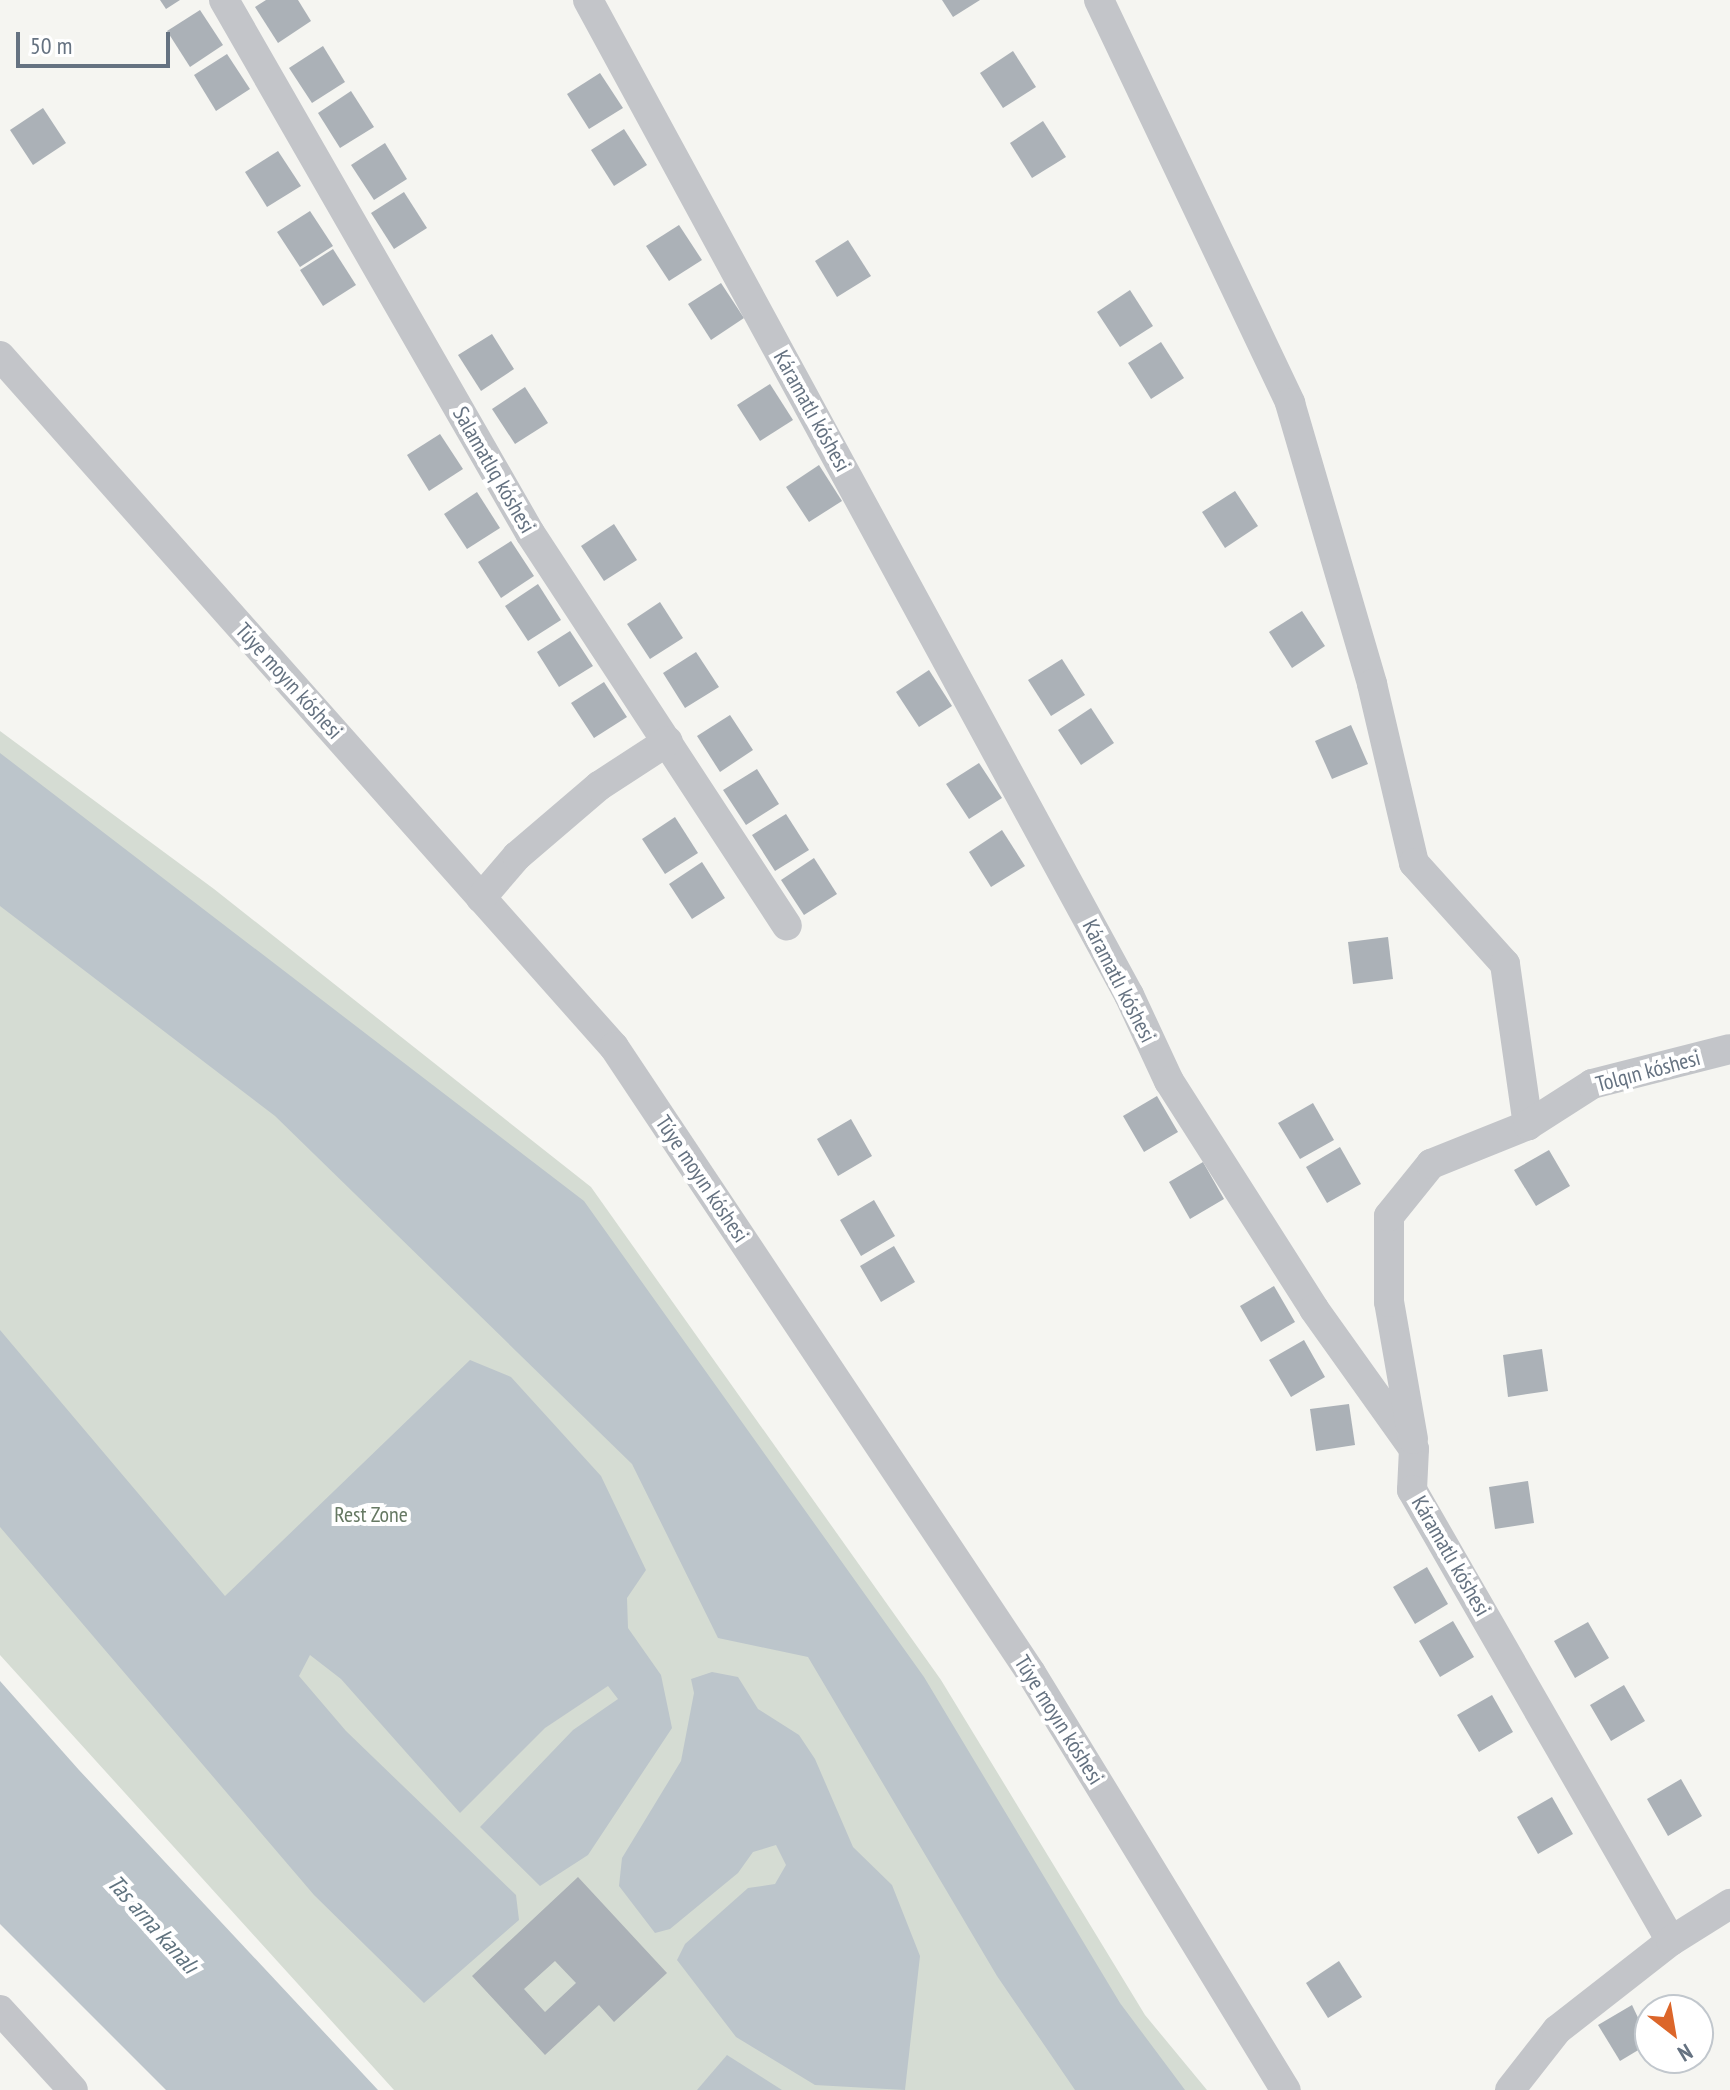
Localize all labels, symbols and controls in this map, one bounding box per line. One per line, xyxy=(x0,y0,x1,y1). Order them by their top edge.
scale bar xyxy=(20,16,174,66)
text: 50 m xyxy=(30,30,72,61)
street label: Káramatlı kóshesi xyxy=(768,346,856,476)
street label: Salamatlıq kóshesi xyxy=(447,402,541,538)
street label: Túye moyın kóshesi xyxy=(230,617,348,745)
street label: Káramatlı kóshesi xyxy=(1077,915,1161,1047)
street label: Tolqın kóshesi xyxy=(1593,1044,1703,1098)
street label: Túye moyın kóshesi xyxy=(650,1111,754,1247)
street label: Káramatlı kóshesi xyxy=(1406,1491,1496,1621)
park label: Rest Zone xyxy=(334,1502,408,1528)
street label: Túye moyın kóshesi xyxy=(1009,1651,1109,1789)
water label: Tas arna kanalı xyxy=(101,1869,205,1979)
north arrow xyxy=(1634,1994,1714,2074)
text: N xyxy=(1673,2038,1698,2068)

